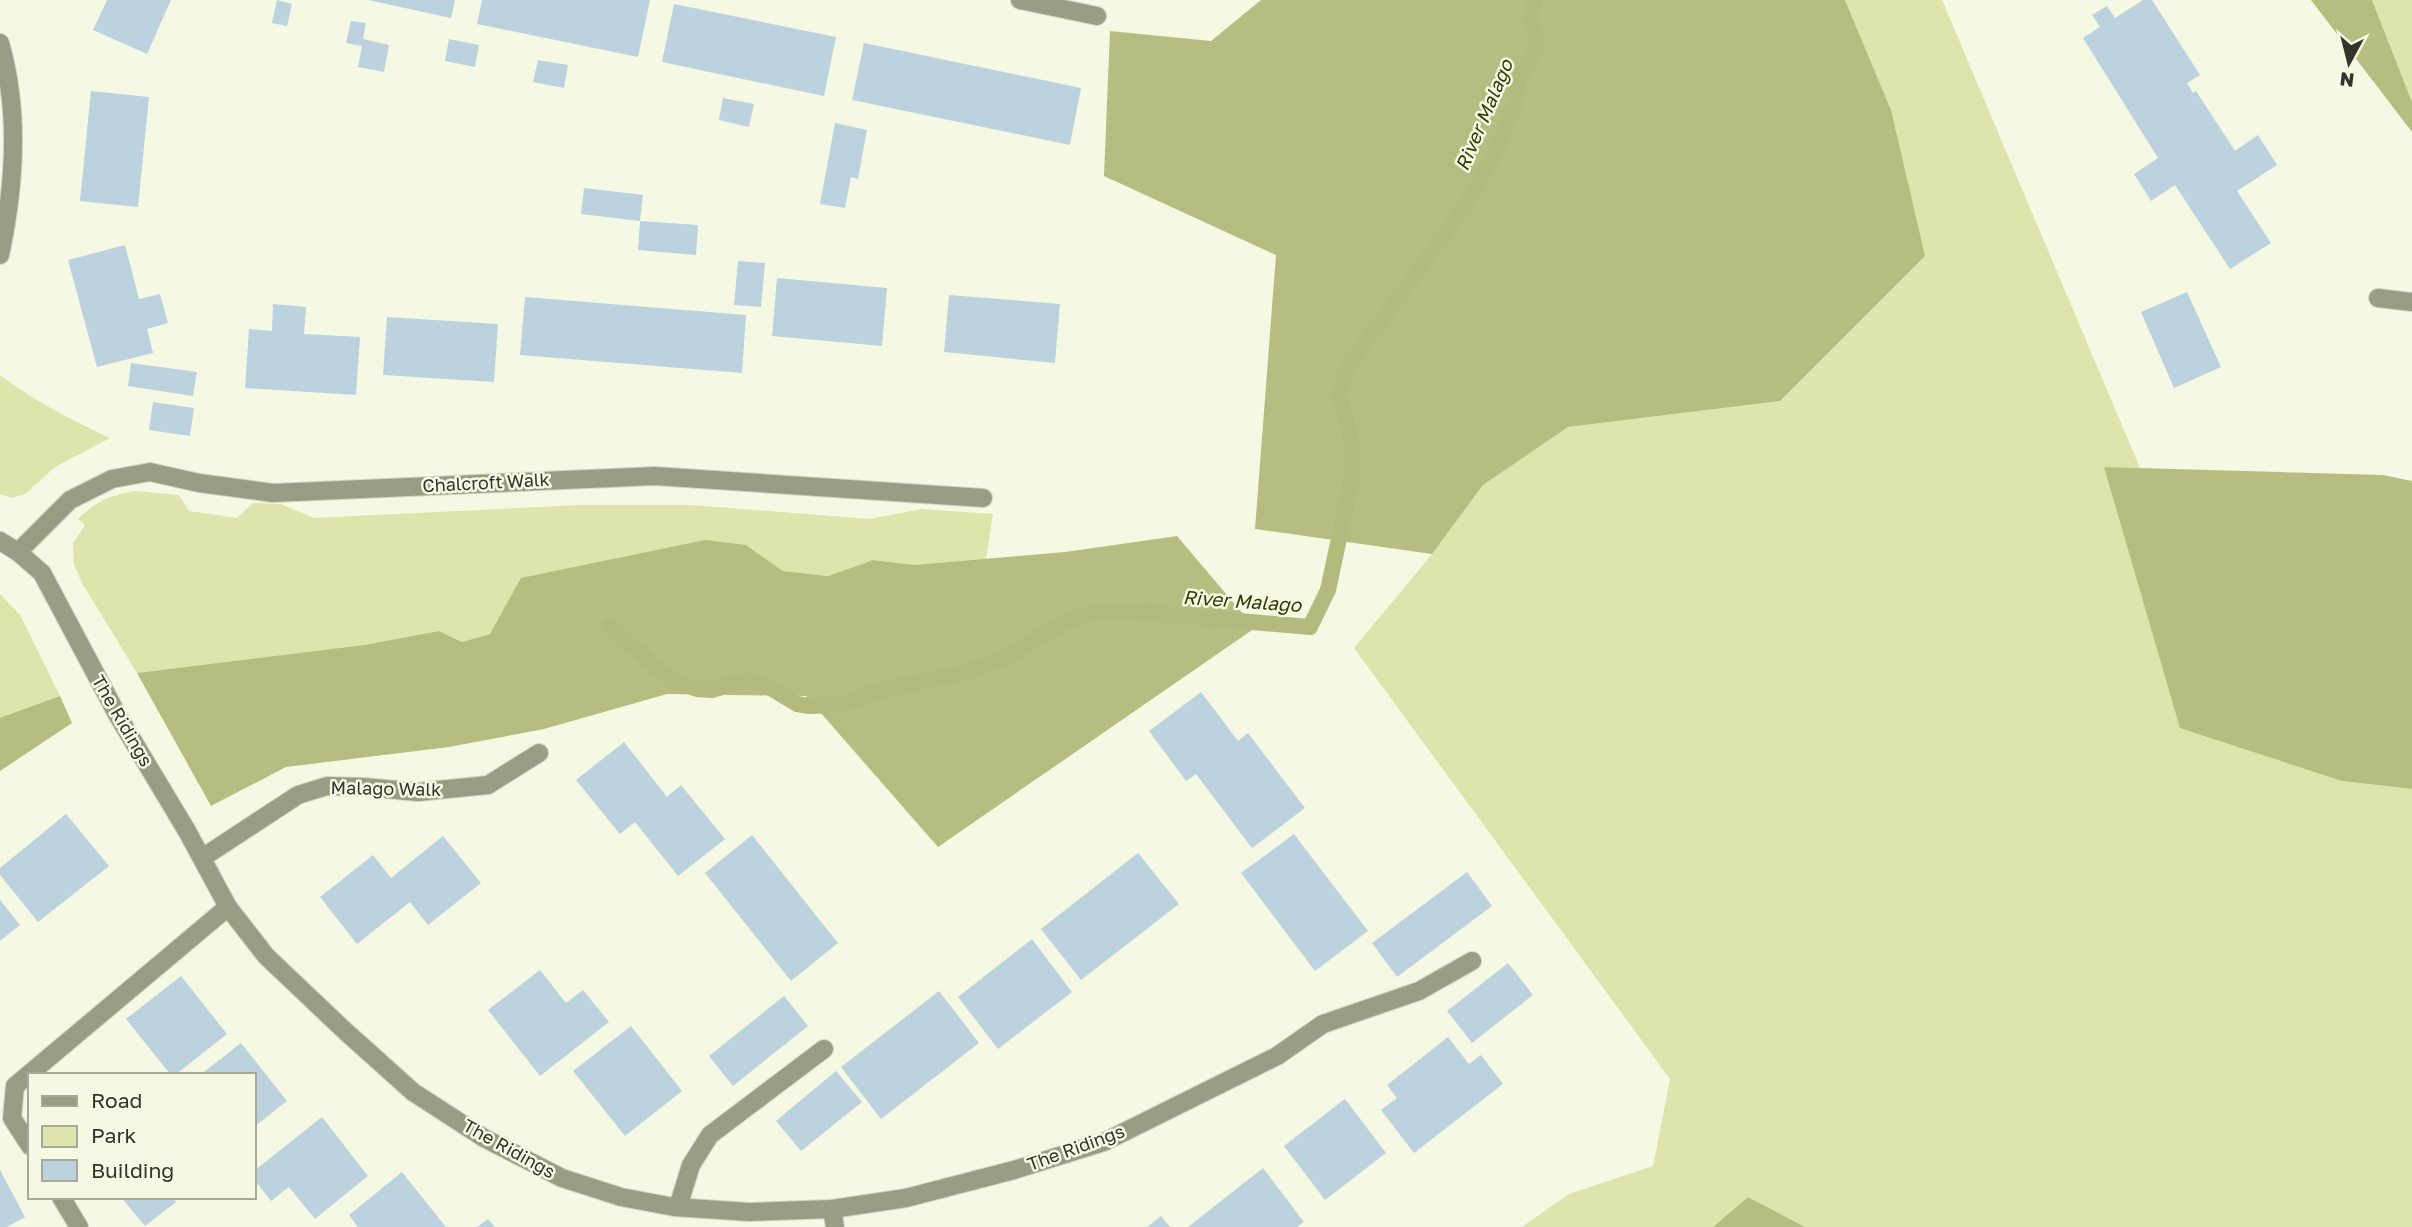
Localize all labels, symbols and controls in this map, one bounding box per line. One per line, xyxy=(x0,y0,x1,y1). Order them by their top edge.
north arrow xyxy=(2314,28,2384,98)
water label: River Malago xyxy=(1450,54,1518,174)
text: N xyxy=(2338,68,2355,93)
street label: Chalcroft Walk xyxy=(422,468,550,496)
water label: River Malago xyxy=(1182,585,1303,616)
street label: The Ridings xyxy=(88,671,158,770)
street label: Malago Walk xyxy=(331,776,442,800)
legend xyxy=(28,1073,256,1199)
text: Road xyxy=(91,1087,142,1113)
street label: The Ridings xyxy=(460,1114,559,1182)
street label: The Ridings xyxy=(1024,1119,1127,1175)
text: Park xyxy=(91,1122,137,1148)
text: Building xyxy=(91,1157,174,1183)

